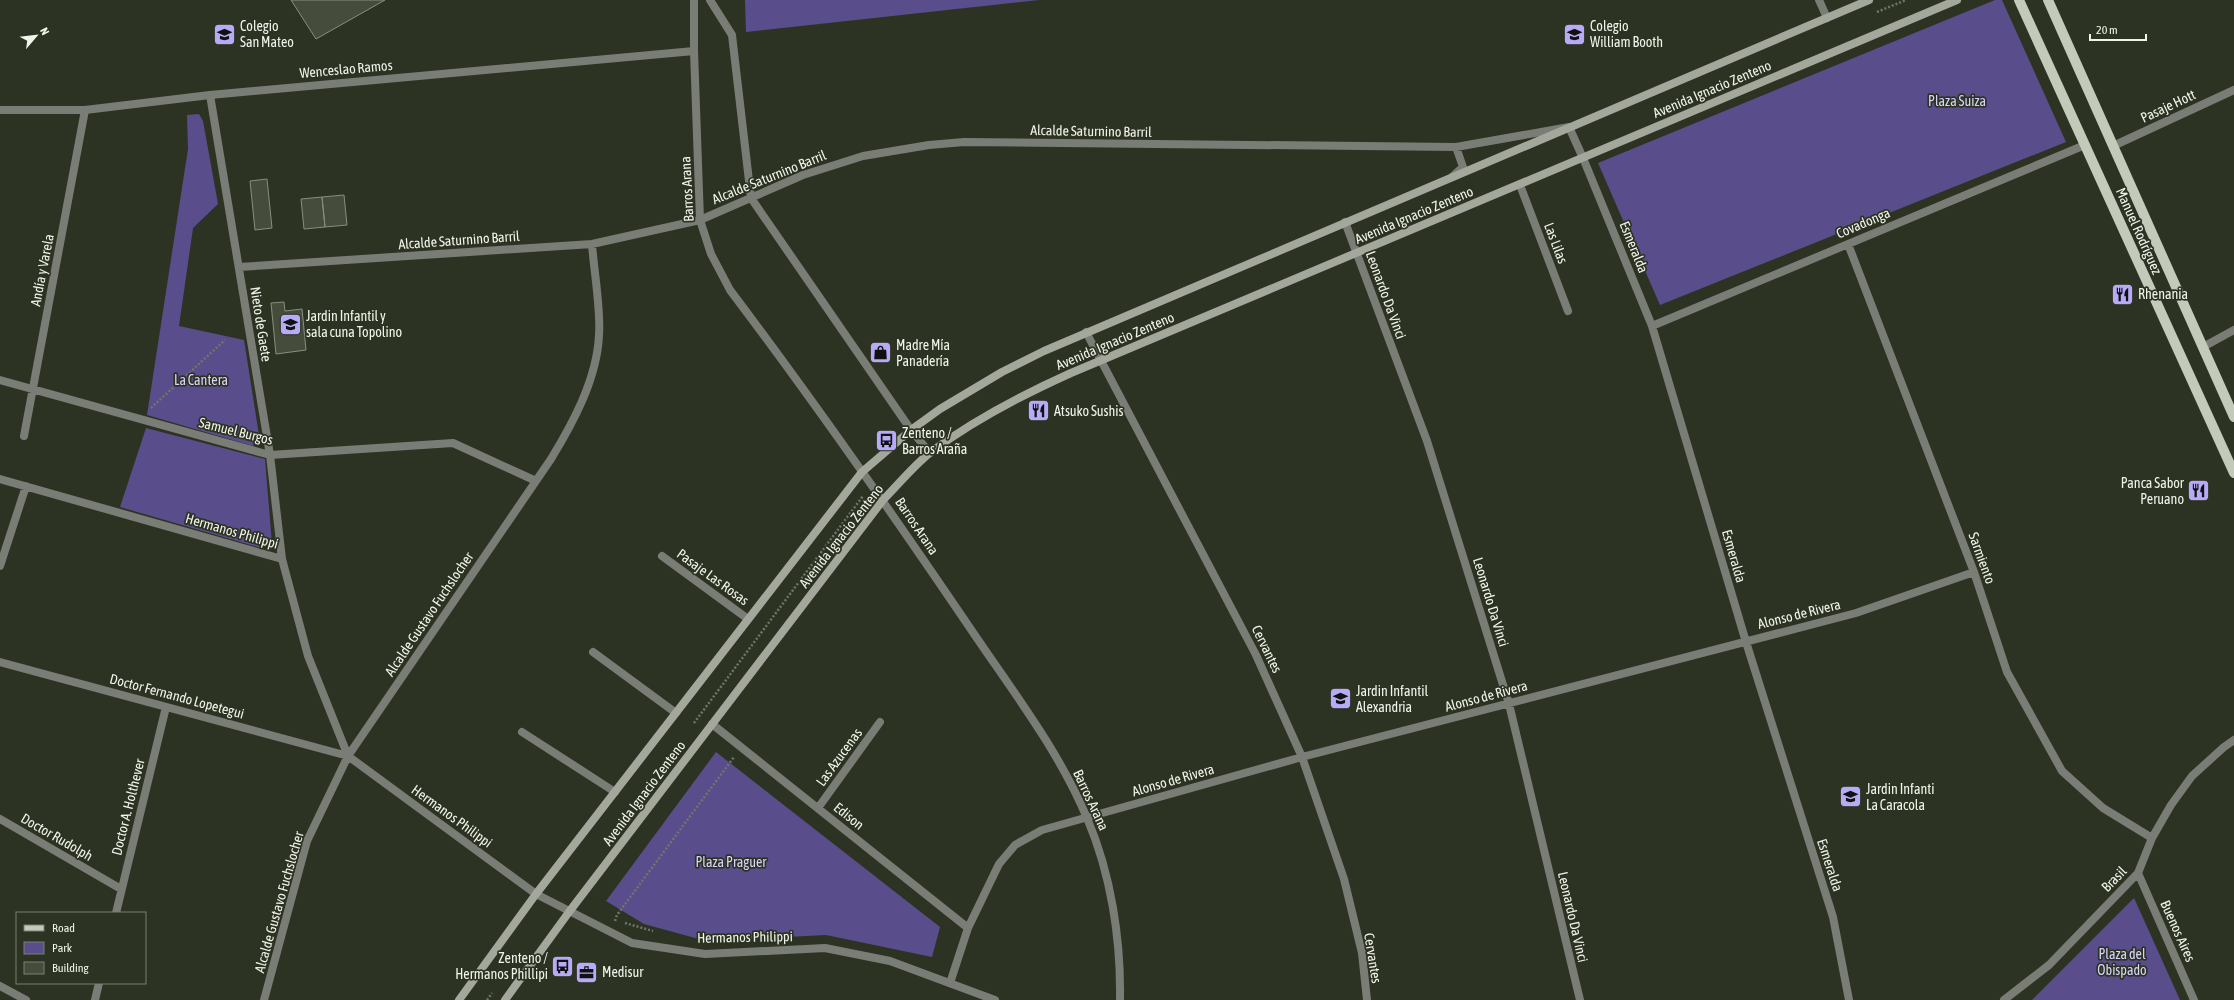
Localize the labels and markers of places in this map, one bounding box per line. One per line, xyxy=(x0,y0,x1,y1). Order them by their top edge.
place label: Colegio San Mateo xyxy=(240,18,294,50)
place label: Colegio William Booth xyxy=(1590,18,1663,50)
school or university icon: Colegio San Mateo xyxy=(212,21,238,47)
school or university icon: Colegio William Booth xyxy=(1562,21,1588,47)
restaurant icon: Rhenania xyxy=(2110,281,2136,307)
place label: Rhenania xyxy=(2138,286,2188,302)
place label: Jardin Infantil y sala cuna Topolino xyxy=(306,308,402,340)
school or university icon: Jardin Infantil y sala cuna Topolino xyxy=(277,311,303,337)
place label: Madre Mía Panadería xyxy=(896,337,950,369)
shop icon: Madre Mía Panadería xyxy=(868,340,894,366)
restaurant icon: Atsuko Sushis xyxy=(1025,398,1051,424)
place label: Atsuko Sushis xyxy=(1054,403,1124,419)
place label: Zenteno / Barros Araña xyxy=(902,425,967,457)
bus stop icon: Zenteno / Barros Araña xyxy=(873,428,899,454)
place label: Panca Sabor Peruano xyxy=(2121,475,2185,507)
restaurant icon: Panca Sabor Peruano xyxy=(2186,478,2212,504)
place label: Jardin Infantil Alexandria xyxy=(1356,683,1428,715)
school or university icon: Jardin Infantil Alexandria xyxy=(1327,686,1353,712)
place label: Jardin Infanti La Caracola xyxy=(1866,781,1934,813)
school or university icon: Jardin Infanti La Caracola xyxy=(1838,784,1864,810)
place label: Zenteno / Hermanos Phillipi xyxy=(455,950,548,982)
bus stop icon: Zenteno / Hermanos Phillipi xyxy=(550,953,576,979)
office icon: Medisur xyxy=(573,959,599,985)
place label: Medisur xyxy=(602,964,644,980)

